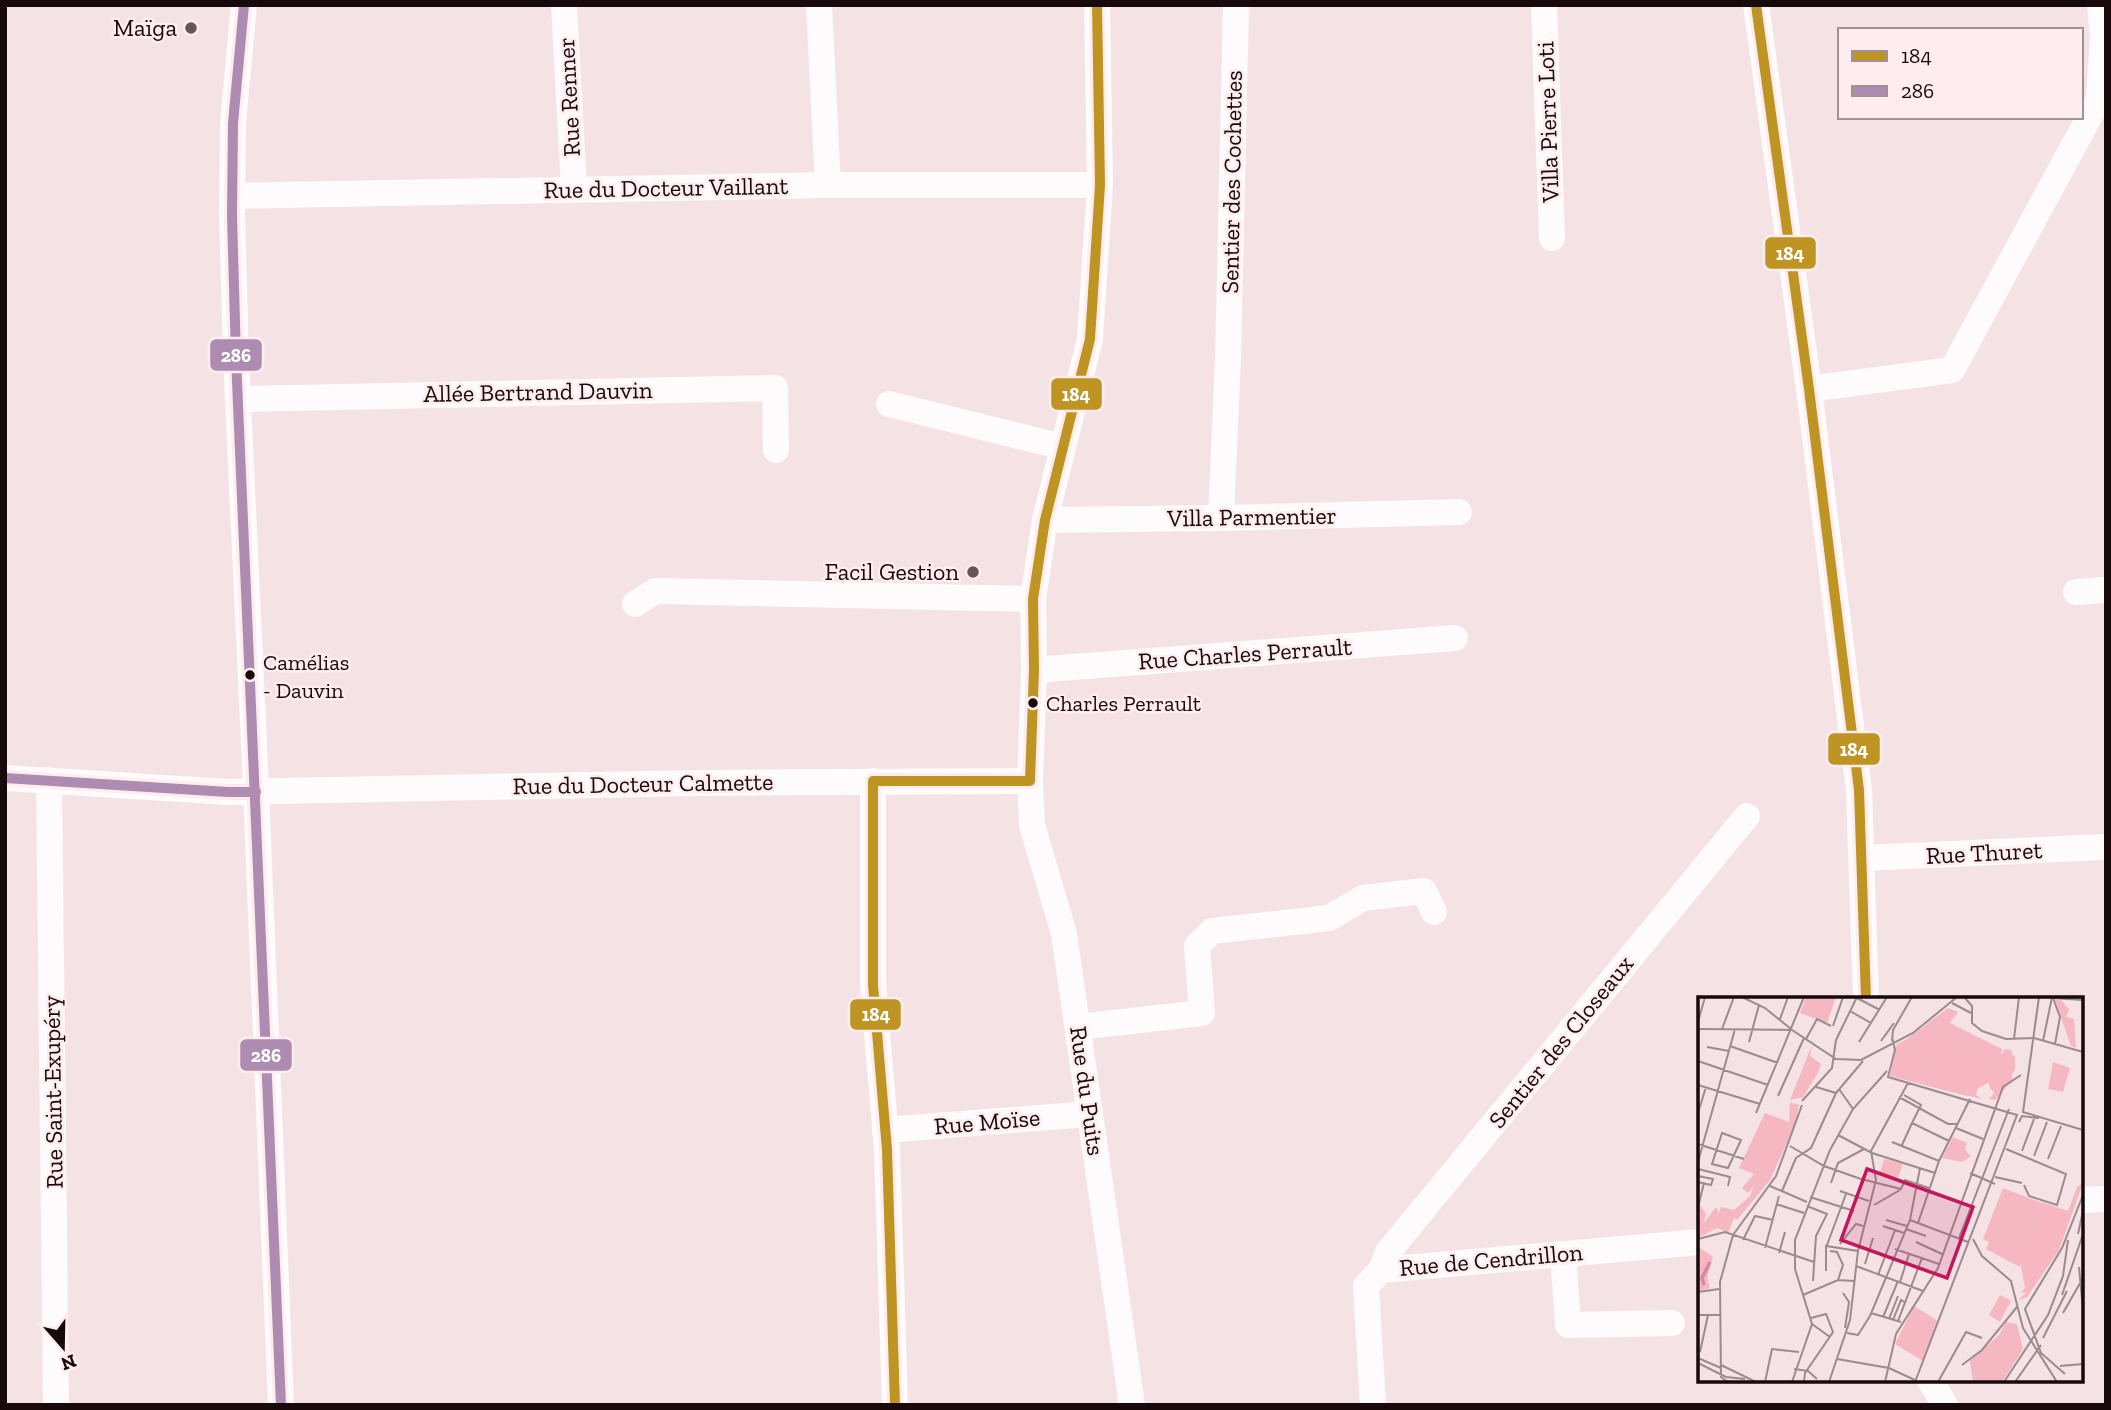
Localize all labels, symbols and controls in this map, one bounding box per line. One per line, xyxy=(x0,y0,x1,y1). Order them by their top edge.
place label: Maïga xyxy=(113,13,177,42)
marker: Maïga xyxy=(183,20,199,36)
legend xyxy=(1838,28,2083,119)
street label: Rue Renner xyxy=(551,37,586,158)
street label: Villa Pierre Loti xyxy=(1530,41,1565,204)
text: 184 xyxy=(1901,43,1932,68)
street label: Sentier des Cochettes xyxy=(1215,70,1248,294)
text: 286 xyxy=(1901,78,1934,103)
street label: Rue du Docteur Vaillant xyxy=(543,171,789,204)
line badge: 184 xyxy=(1764,236,1817,270)
text: 184 xyxy=(1776,242,1805,265)
line badge: 286 xyxy=(209,338,263,372)
text: 286 xyxy=(221,344,251,367)
street label: Allée Bertrand Dauvin xyxy=(423,375,653,408)
line badge: 184 xyxy=(1050,377,1103,411)
text: 184 xyxy=(1062,383,1091,406)
street label: Villa Parmentier xyxy=(1166,501,1337,532)
place label: Facil Gestion xyxy=(825,557,959,586)
marker: Facil Gestion xyxy=(965,564,981,580)
street label: Rue Charles Perrault xyxy=(1137,632,1353,675)
place label: Camélias - Dauvin xyxy=(263,649,349,704)
marker: Camélias - Dauvin xyxy=(243,668,257,682)
place label: Charles Perrault xyxy=(1046,690,1202,717)
marker: Charles Perrault xyxy=(1026,696,1040,710)
line badge: 184 xyxy=(1827,732,1881,766)
text: 184 xyxy=(1840,738,1869,761)
street label: Rue du Docteur Calmette xyxy=(512,767,774,800)
street label: Rue Thuret xyxy=(1925,835,2043,870)
street label: Sentier des Closeaux xyxy=(1482,950,1639,1134)
street label: Rue Saint-Exupéry xyxy=(36,994,69,1189)
inset map xyxy=(1698,997,2083,1382)
line badge: 184 xyxy=(849,998,902,1031)
text: 184 xyxy=(862,1003,891,1026)
street label: Rue du Puits xyxy=(1064,1024,1111,1158)
line badge: 286 xyxy=(239,1038,293,1072)
text: 286 xyxy=(251,1044,281,1067)
street label: Rue Moïse xyxy=(933,1102,1041,1141)
street label: Rue de Cendrillon xyxy=(1398,1237,1584,1282)
north arrow xyxy=(28,1312,98,1382)
text: N xyxy=(58,1349,79,1376)

